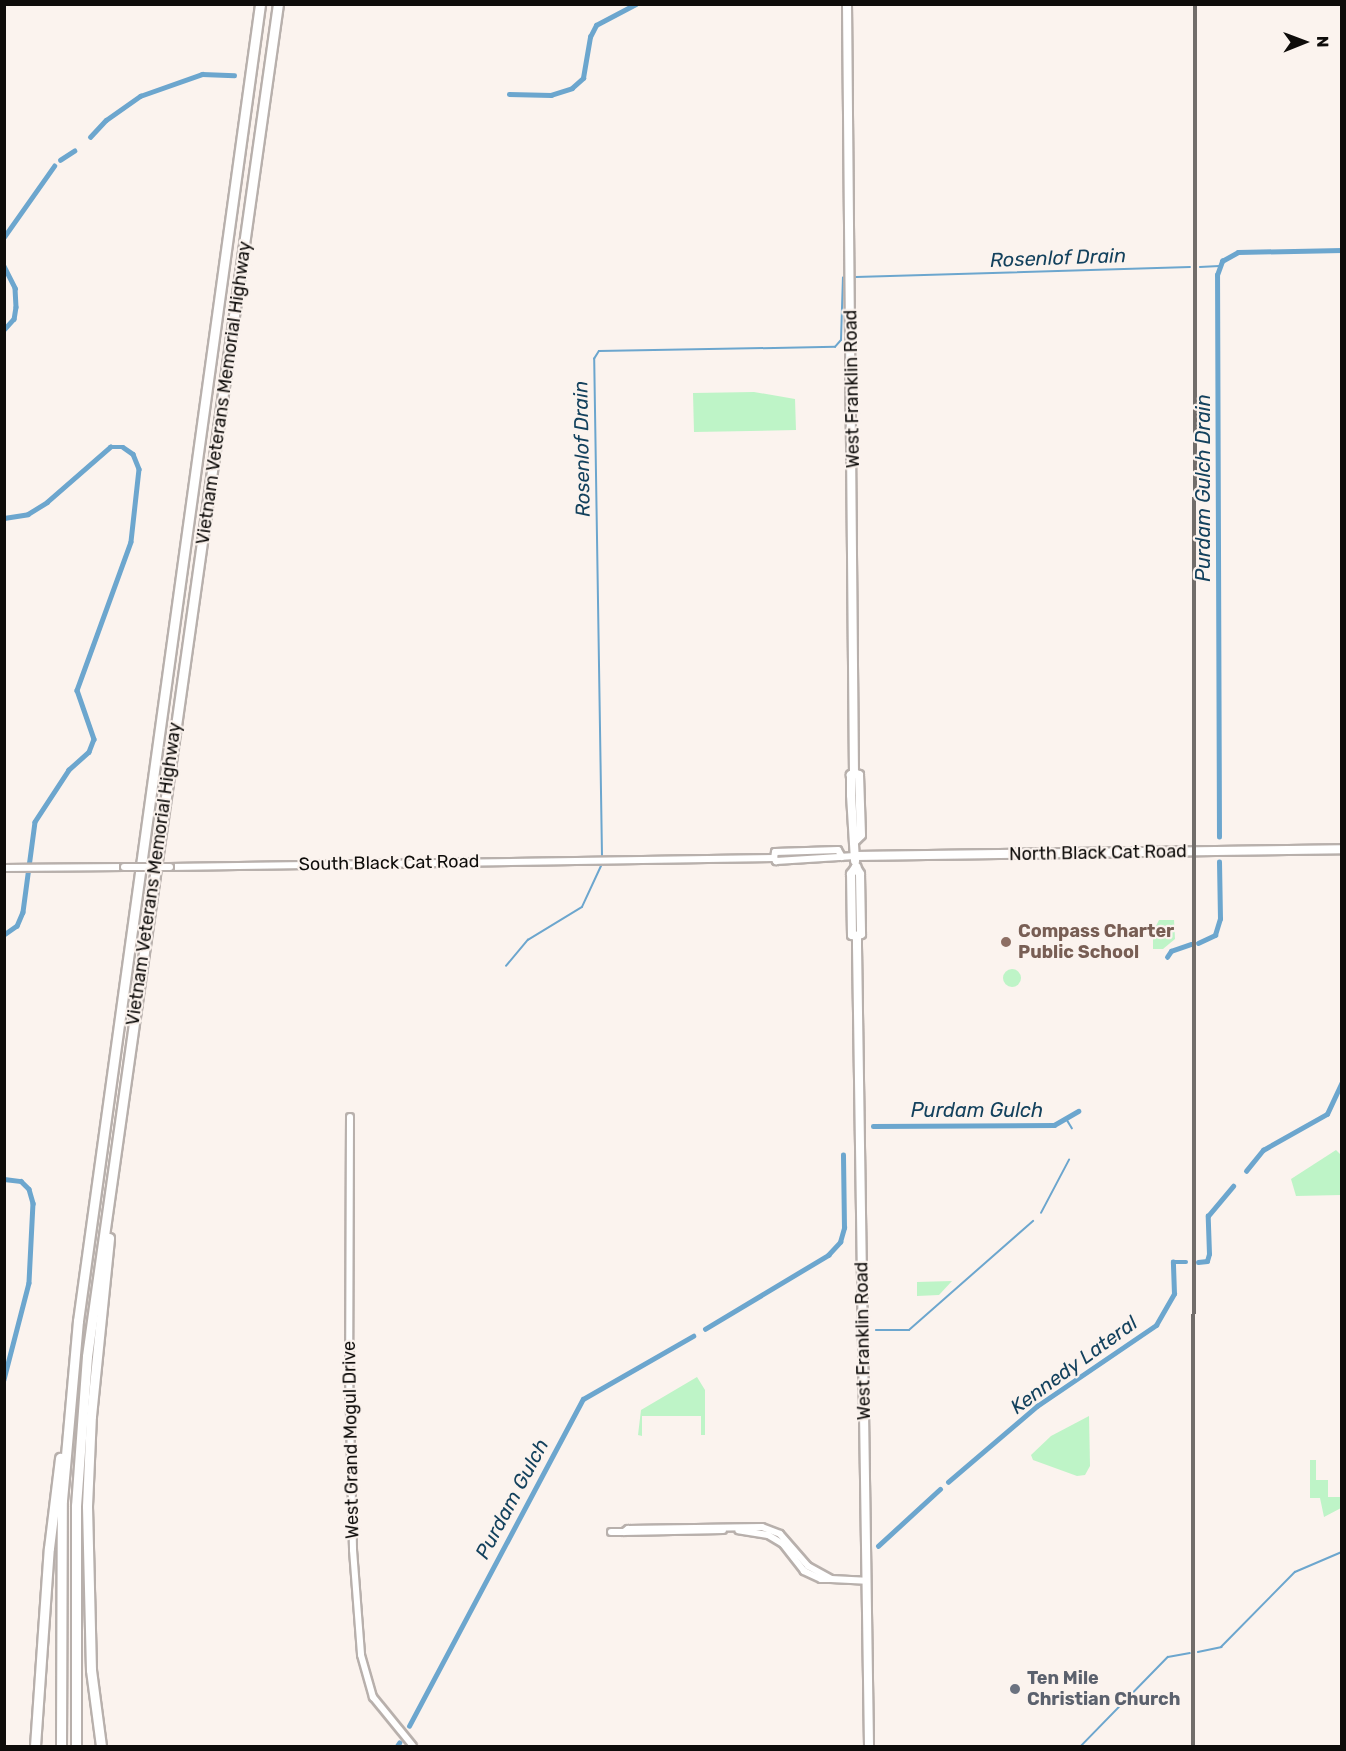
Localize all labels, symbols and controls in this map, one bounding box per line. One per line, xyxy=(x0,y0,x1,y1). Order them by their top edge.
north arrow xyxy=(1274,12,1334,72)
text: N xyxy=(1313,36,1332,48)
street label: Vietnam Veterans Memorial Highway xyxy=(192,240,256,546)
water label: Rosenlof Drain xyxy=(989,244,1127,272)
street label: West Franklin Road xyxy=(840,310,864,468)
water label: Rosenlof Drain xyxy=(569,380,595,518)
water label: Purdam Gulch Drain xyxy=(1191,394,1215,582)
street label: Vietnam Veterans Memorial Highway xyxy=(122,721,186,1027)
street label: North Black Cat Road xyxy=(1009,841,1187,865)
street label: South Black Cat Road xyxy=(298,851,480,875)
place label: Compass Charter Public School xyxy=(1018,921,1174,964)
marker: Compass Charter Public School xyxy=(999,935,1013,949)
water label: Purdam Gulch xyxy=(911,1098,1043,1122)
street label: West Franklin Road xyxy=(851,1262,875,1420)
water label: Kennedy Lateral xyxy=(1006,1311,1142,1419)
street label: West Grand Mogul Drive xyxy=(338,1341,364,1539)
water label: Purdam Gulch xyxy=(470,1435,554,1563)
place label: Ten Mile Christian Church xyxy=(1027,1668,1180,1710)
marker: Ten Mile Christian Church xyxy=(1008,1682,1022,1696)

